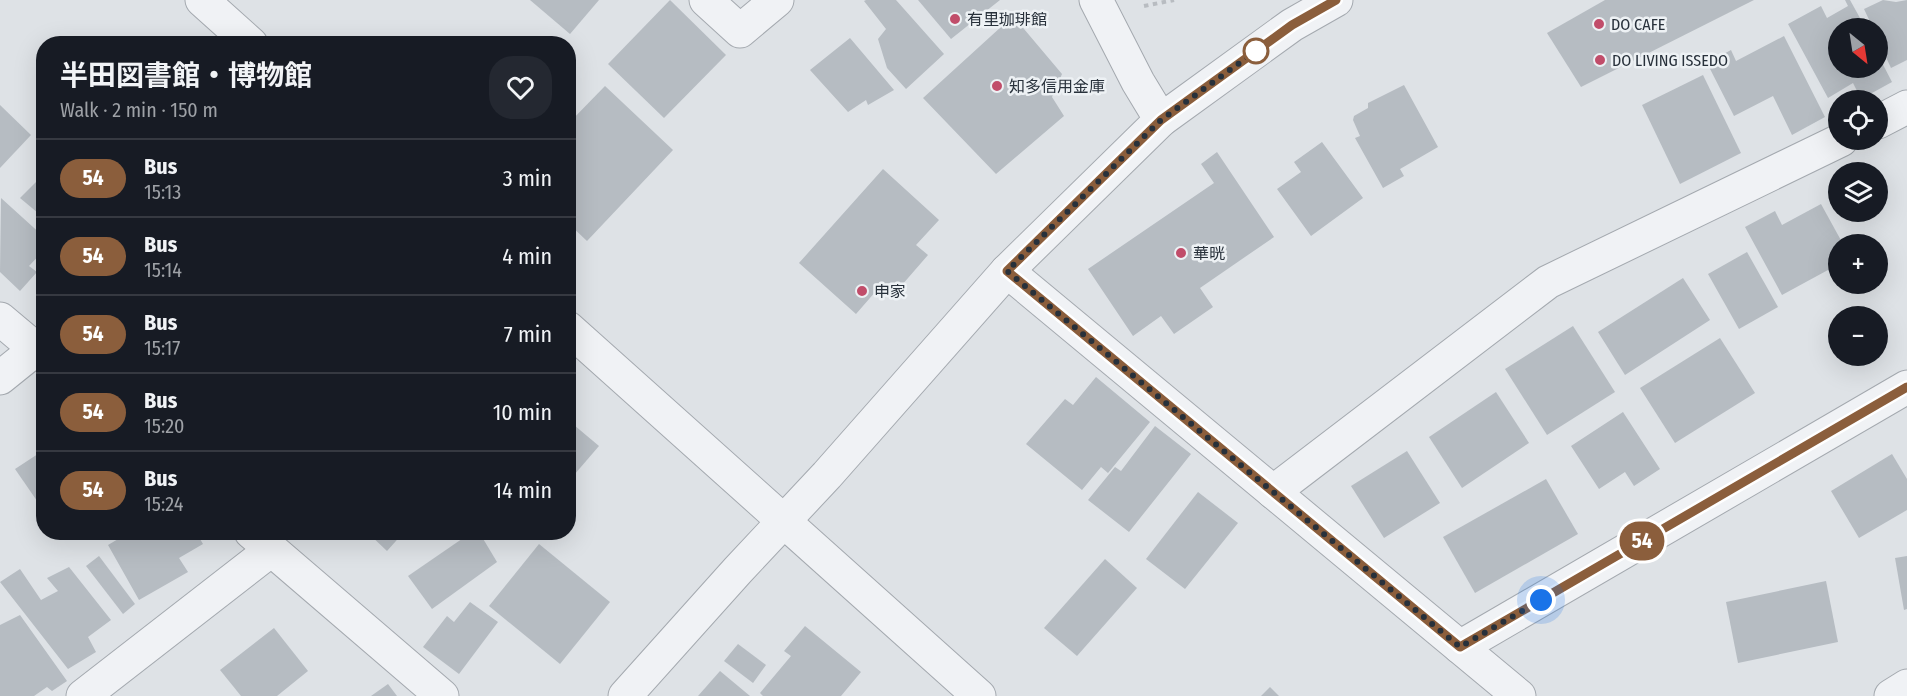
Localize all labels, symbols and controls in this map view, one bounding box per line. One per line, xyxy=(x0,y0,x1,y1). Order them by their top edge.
place label: 有里珈琲館 xyxy=(967,10,1047,29)
marker: 有里珈琲館 xyxy=(948,12,962,26)
place label: DO CAFE xyxy=(1611,15,1665,34)
marker: DO CAFE xyxy=(1592,17,1606,31)
north arrow xyxy=(1828,18,1888,78)
map controls xyxy=(1828,18,1888,366)
unlabelled marker xyxy=(1243,38,1269,64)
place label: DO LIVING ISSEDO xyxy=(1612,51,1728,70)
marker: DO LIVING ISSEDO xyxy=(1593,53,1607,67)
button: heart xyxy=(489,56,552,119)
text: 半田図書館・博物館 xyxy=(60,59,312,92)
place label: 知多信用金庫 xyxy=(1009,77,1105,96)
marker: 知多信用金庫 xyxy=(990,79,1004,93)
button: locate xyxy=(1828,90,1888,150)
text: Walk · 2 min · 150 m xyxy=(60,98,218,122)
text: Bus xyxy=(144,153,177,180)
button: layers xyxy=(1828,162,1888,222)
text: 54 xyxy=(82,165,104,191)
text: 3 min xyxy=(503,165,552,192)
text: 15:13 xyxy=(144,180,181,204)
text: Bus xyxy=(144,231,177,258)
button: + xyxy=(1828,234,1888,294)
text: 54 xyxy=(82,243,104,269)
text: 4 min xyxy=(502,243,552,270)
place label: 華晄 xyxy=(1193,244,1225,263)
marker: 華晄 xyxy=(1174,246,1188,260)
text: 15:14 xyxy=(144,258,182,282)
place label: 申家 xyxy=(874,282,906,301)
marker: 申家 xyxy=(855,284,869,298)
button: − xyxy=(1828,306,1888,366)
text: Bus xyxy=(144,309,177,336)
text: 54 xyxy=(82,321,104,347)
text: 7 min xyxy=(504,321,552,348)
text: 15:17 xyxy=(144,336,180,360)
text: Bus xyxy=(144,387,177,414)
text: 54 xyxy=(82,399,104,425)
text: 10 min xyxy=(493,399,552,426)
text: 15:20 xyxy=(144,414,184,438)
text: Bus xyxy=(144,465,177,492)
text: 54 xyxy=(82,477,104,503)
text: 14 min xyxy=(494,477,552,504)
text: 15:24 xyxy=(144,492,183,516)
line badge: 54 xyxy=(1615,522,1669,560)
text: 54 xyxy=(1631,528,1653,554)
your location xyxy=(1526,585,1556,615)

